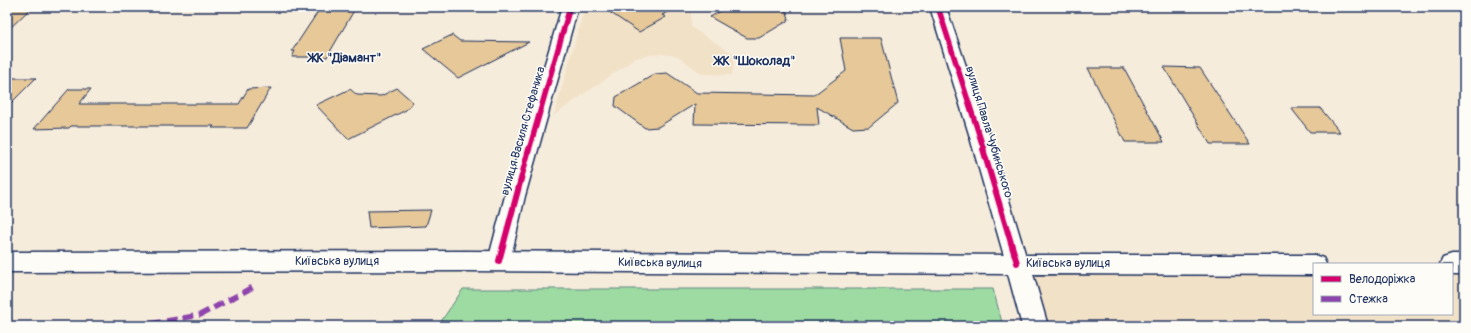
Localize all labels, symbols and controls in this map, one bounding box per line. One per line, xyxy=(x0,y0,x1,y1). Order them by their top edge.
district label: ЖК "Діамант" xyxy=(307,50,381,66)
district label: ЖК "Шоколад" xyxy=(713,53,795,69)
street label: вулиця Василя Стефаника xyxy=(497,64,549,197)
street label: вулиця Павла Чубинського xyxy=(962,64,1016,200)
street label: Київська вулиця xyxy=(295,254,379,269)
street label: Київська вулиця xyxy=(618,255,703,271)
street label: Київська вулиця xyxy=(1026,256,1110,271)
legend xyxy=(1313,263,1453,315)
text: Велодоріжка xyxy=(1349,272,1416,287)
text: Стежка xyxy=(1349,292,1388,307)

